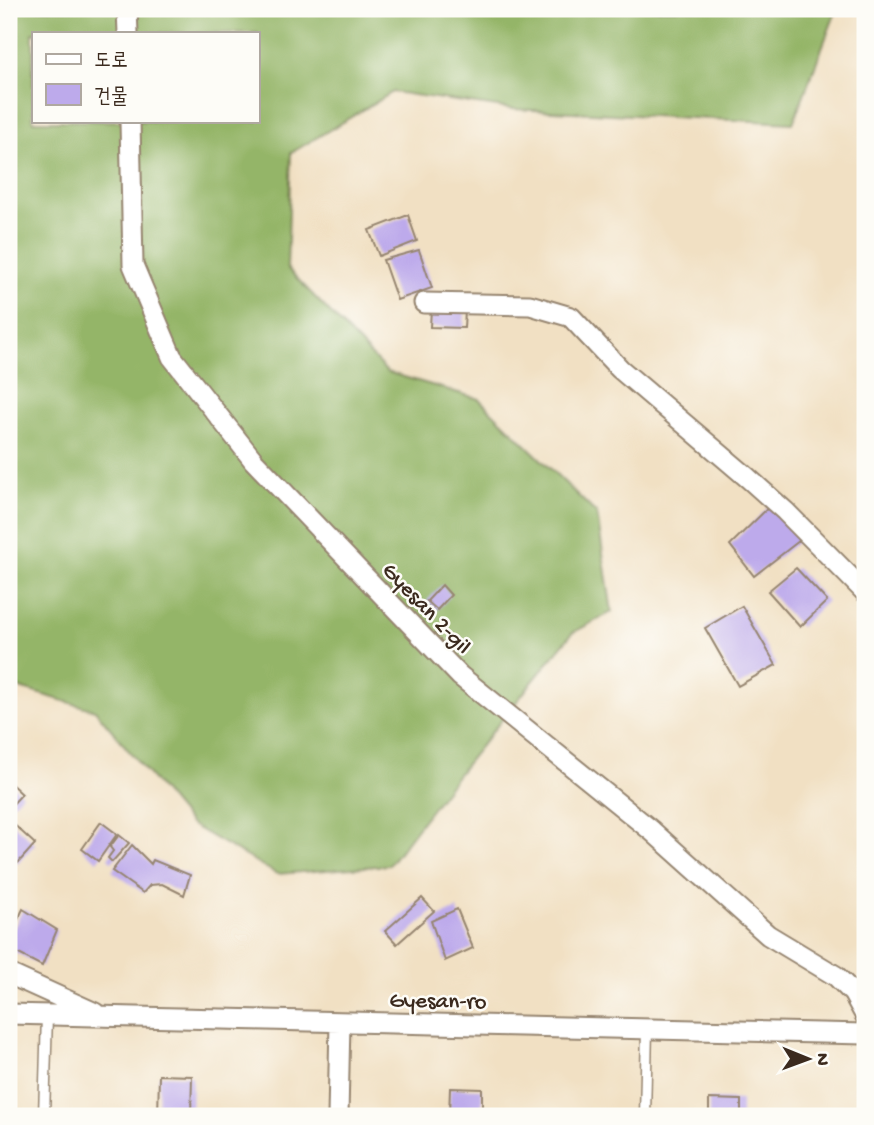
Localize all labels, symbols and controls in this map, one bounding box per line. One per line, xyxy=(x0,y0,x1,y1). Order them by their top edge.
legend xyxy=(32,32,259,122)
text: 도로 xyxy=(94,50,128,75)
text: 건물 xyxy=(94,86,128,111)
street label: Gyesan 2-gil xyxy=(375,558,476,661)
street label: Gyesan-ro xyxy=(389,988,487,1017)
north arrow xyxy=(772,1024,842,1094)
text: N xyxy=(810,1053,833,1066)

